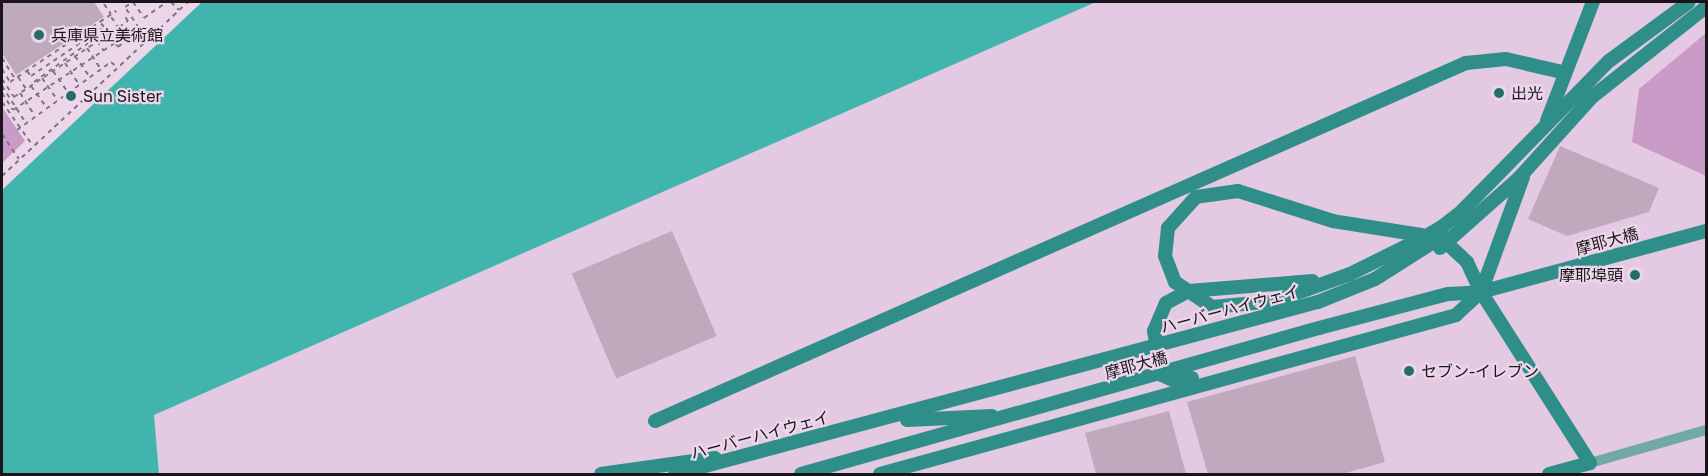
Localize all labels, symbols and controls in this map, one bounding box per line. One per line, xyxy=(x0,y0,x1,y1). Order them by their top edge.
place label: 兵庫県立美術館 xyxy=(51,25,163,45)
marker: 兵庫県立美術館 xyxy=(32,28,46,42)
place label: 出光 xyxy=(1511,83,1543,103)
place label: Sun Sister xyxy=(83,86,162,106)
marker: 出光 xyxy=(1492,86,1506,100)
marker: Sun Sister xyxy=(64,89,78,103)
street label: 摩耶大橋 xyxy=(1574,223,1640,259)
place label: 摩耶埠頭 xyxy=(1559,265,1623,285)
marker: 摩耶埠頭 xyxy=(1628,268,1642,282)
street label: ハーバーハイウェイ xyxy=(1158,281,1302,337)
street label: 摩耶大橋 xyxy=(1103,347,1169,383)
place label: セブン-イレブン xyxy=(1421,361,1539,381)
marker: セブン-イレブン xyxy=(1402,364,1416,378)
street label: ハーバーハイウェイ xyxy=(688,407,832,463)

